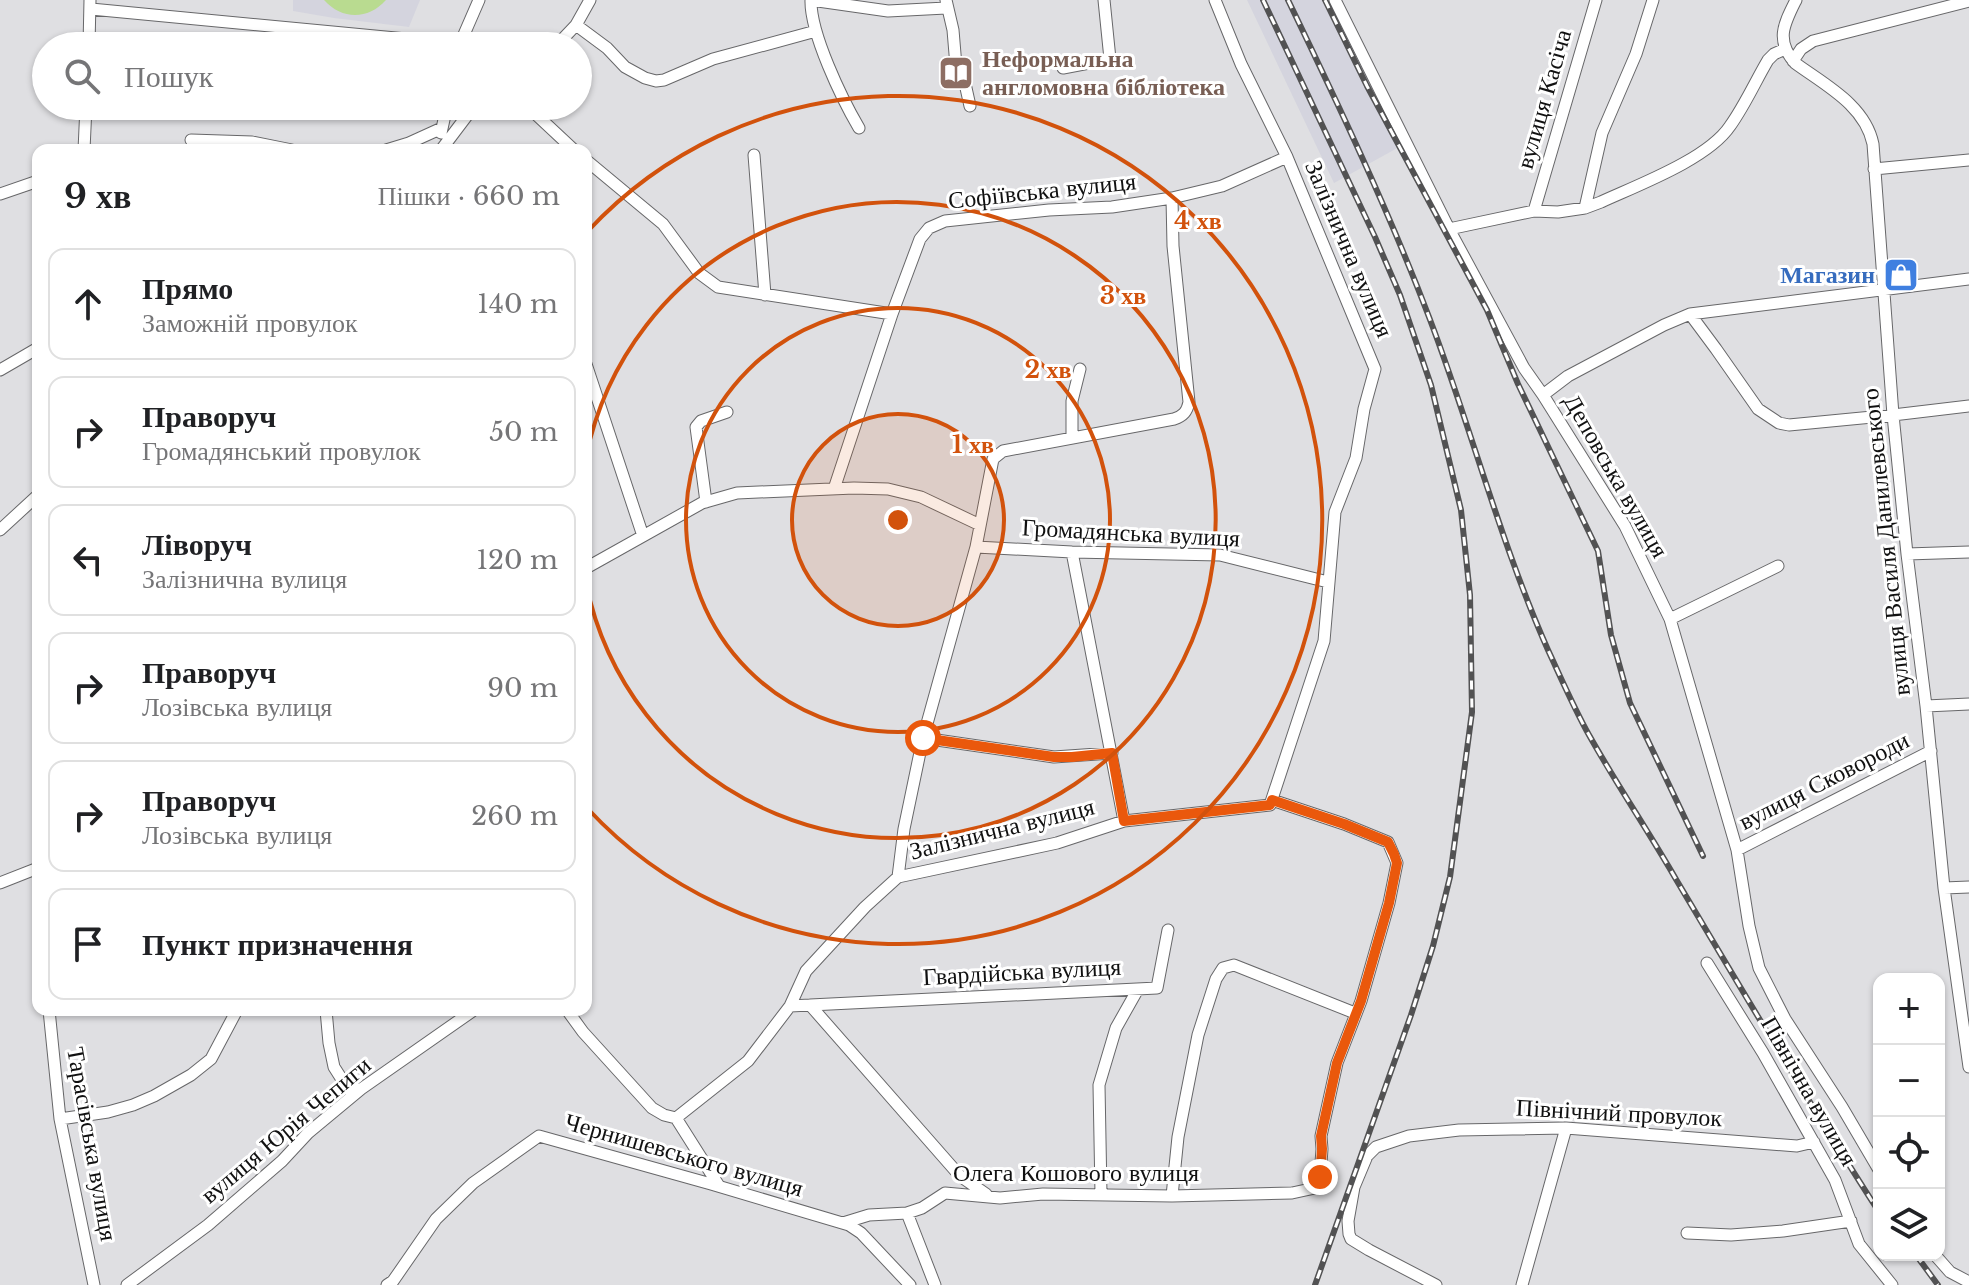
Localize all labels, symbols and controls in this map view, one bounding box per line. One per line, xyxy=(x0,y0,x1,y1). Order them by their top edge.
street label: вулиця Касіча xyxy=(1510,26,1577,172)
search box xyxy=(32,32,592,120)
place label: Неформальна англомовна бібліотека xyxy=(982,44,1225,101)
icon: search xyxy=(60,54,104,98)
library icon: Неформальна англомовна бібліотека xyxy=(937,54,975,92)
text: Пошук xyxy=(124,58,213,95)
street label: Залізнична вулиця xyxy=(1299,156,1400,342)
street label: Софіївська вулиця xyxy=(947,166,1137,215)
text: 9 хв xyxy=(64,175,131,217)
text: Пішки · 660 m xyxy=(378,180,560,212)
text: 4 хв xyxy=(1174,206,1222,235)
shop icon: Магазин xyxy=(1882,256,1920,294)
place label: Магазин xyxy=(1780,260,1875,289)
text: Прямо xyxy=(142,270,233,307)
text: 3 хв xyxy=(1100,281,1146,310)
icon: ahead xyxy=(66,282,110,326)
text: 140 m xyxy=(477,288,558,320)
text: Заможній провулок xyxy=(142,307,358,339)
text: 2 хв xyxy=(1025,355,1072,384)
street label: вулиця Василя Данилевського xyxy=(1855,387,1916,697)
street label: Деповська вулиця xyxy=(1558,389,1675,563)
text: Праворуч xyxy=(142,398,276,435)
icon: right xyxy=(66,410,110,454)
text: 50 m xyxy=(489,416,558,448)
text: 1 хв xyxy=(952,430,994,459)
text: Громадянський провулок xyxy=(142,435,421,467)
centre of rings xyxy=(884,506,912,534)
street label: Громадянська вулиця xyxy=(1021,512,1241,553)
text: Ліворуч xyxy=(142,526,252,563)
icon: left xyxy=(66,538,110,582)
text: 120 m xyxy=(476,544,558,576)
text: Залізнична вулиця xyxy=(142,563,347,595)
text: Праворуч xyxy=(142,654,276,691)
icon: right xyxy=(66,666,110,710)
text: 90 m xyxy=(487,672,558,704)
text: Лозівська вулиця xyxy=(142,691,332,723)
route start xyxy=(905,720,941,756)
street label: вулиця Сковороди xyxy=(1734,725,1914,836)
text: Праворуч xyxy=(142,782,276,819)
street label: Залізнична вулиця xyxy=(907,792,1097,865)
icon: right xyxy=(66,794,110,838)
text: 260 m xyxy=(471,800,558,832)
text: Лозівська вулиця xyxy=(142,819,332,851)
icon: arrive xyxy=(66,922,110,966)
text: Пункт призначення xyxy=(142,926,413,963)
street label: Гвардійська вулиця xyxy=(922,952,1122,991)
map controls xyxy=(1873,973,1945,1261)
button: + xyxy=(1873,973,1945,1045)
street label: Північна вулиця xyxy=(1755,1011,1864,1171)
street label: Тарасівська вулиця xyxy=(61,1045,124,1243)
button: − xyxy=(1873,1045,1945,1117)
street label: вулиця Юрія Чепиги xyxy=(195,1050,377,1209)
street label: Північний провулок xyxy=(1515,1093,1723,1132)
street label: Чернишевського вулиця xyxy=(562,1107,807,1202)
button: locate xyxy=(1873,1117,1945,1189)
street label: Олега Кошового вулиця xyxy=(953,1158,1199,1187)
route end xyxy=(1302,1159,1338,1195)
button: layers xyxy=(1873,1189,1945,1261)

